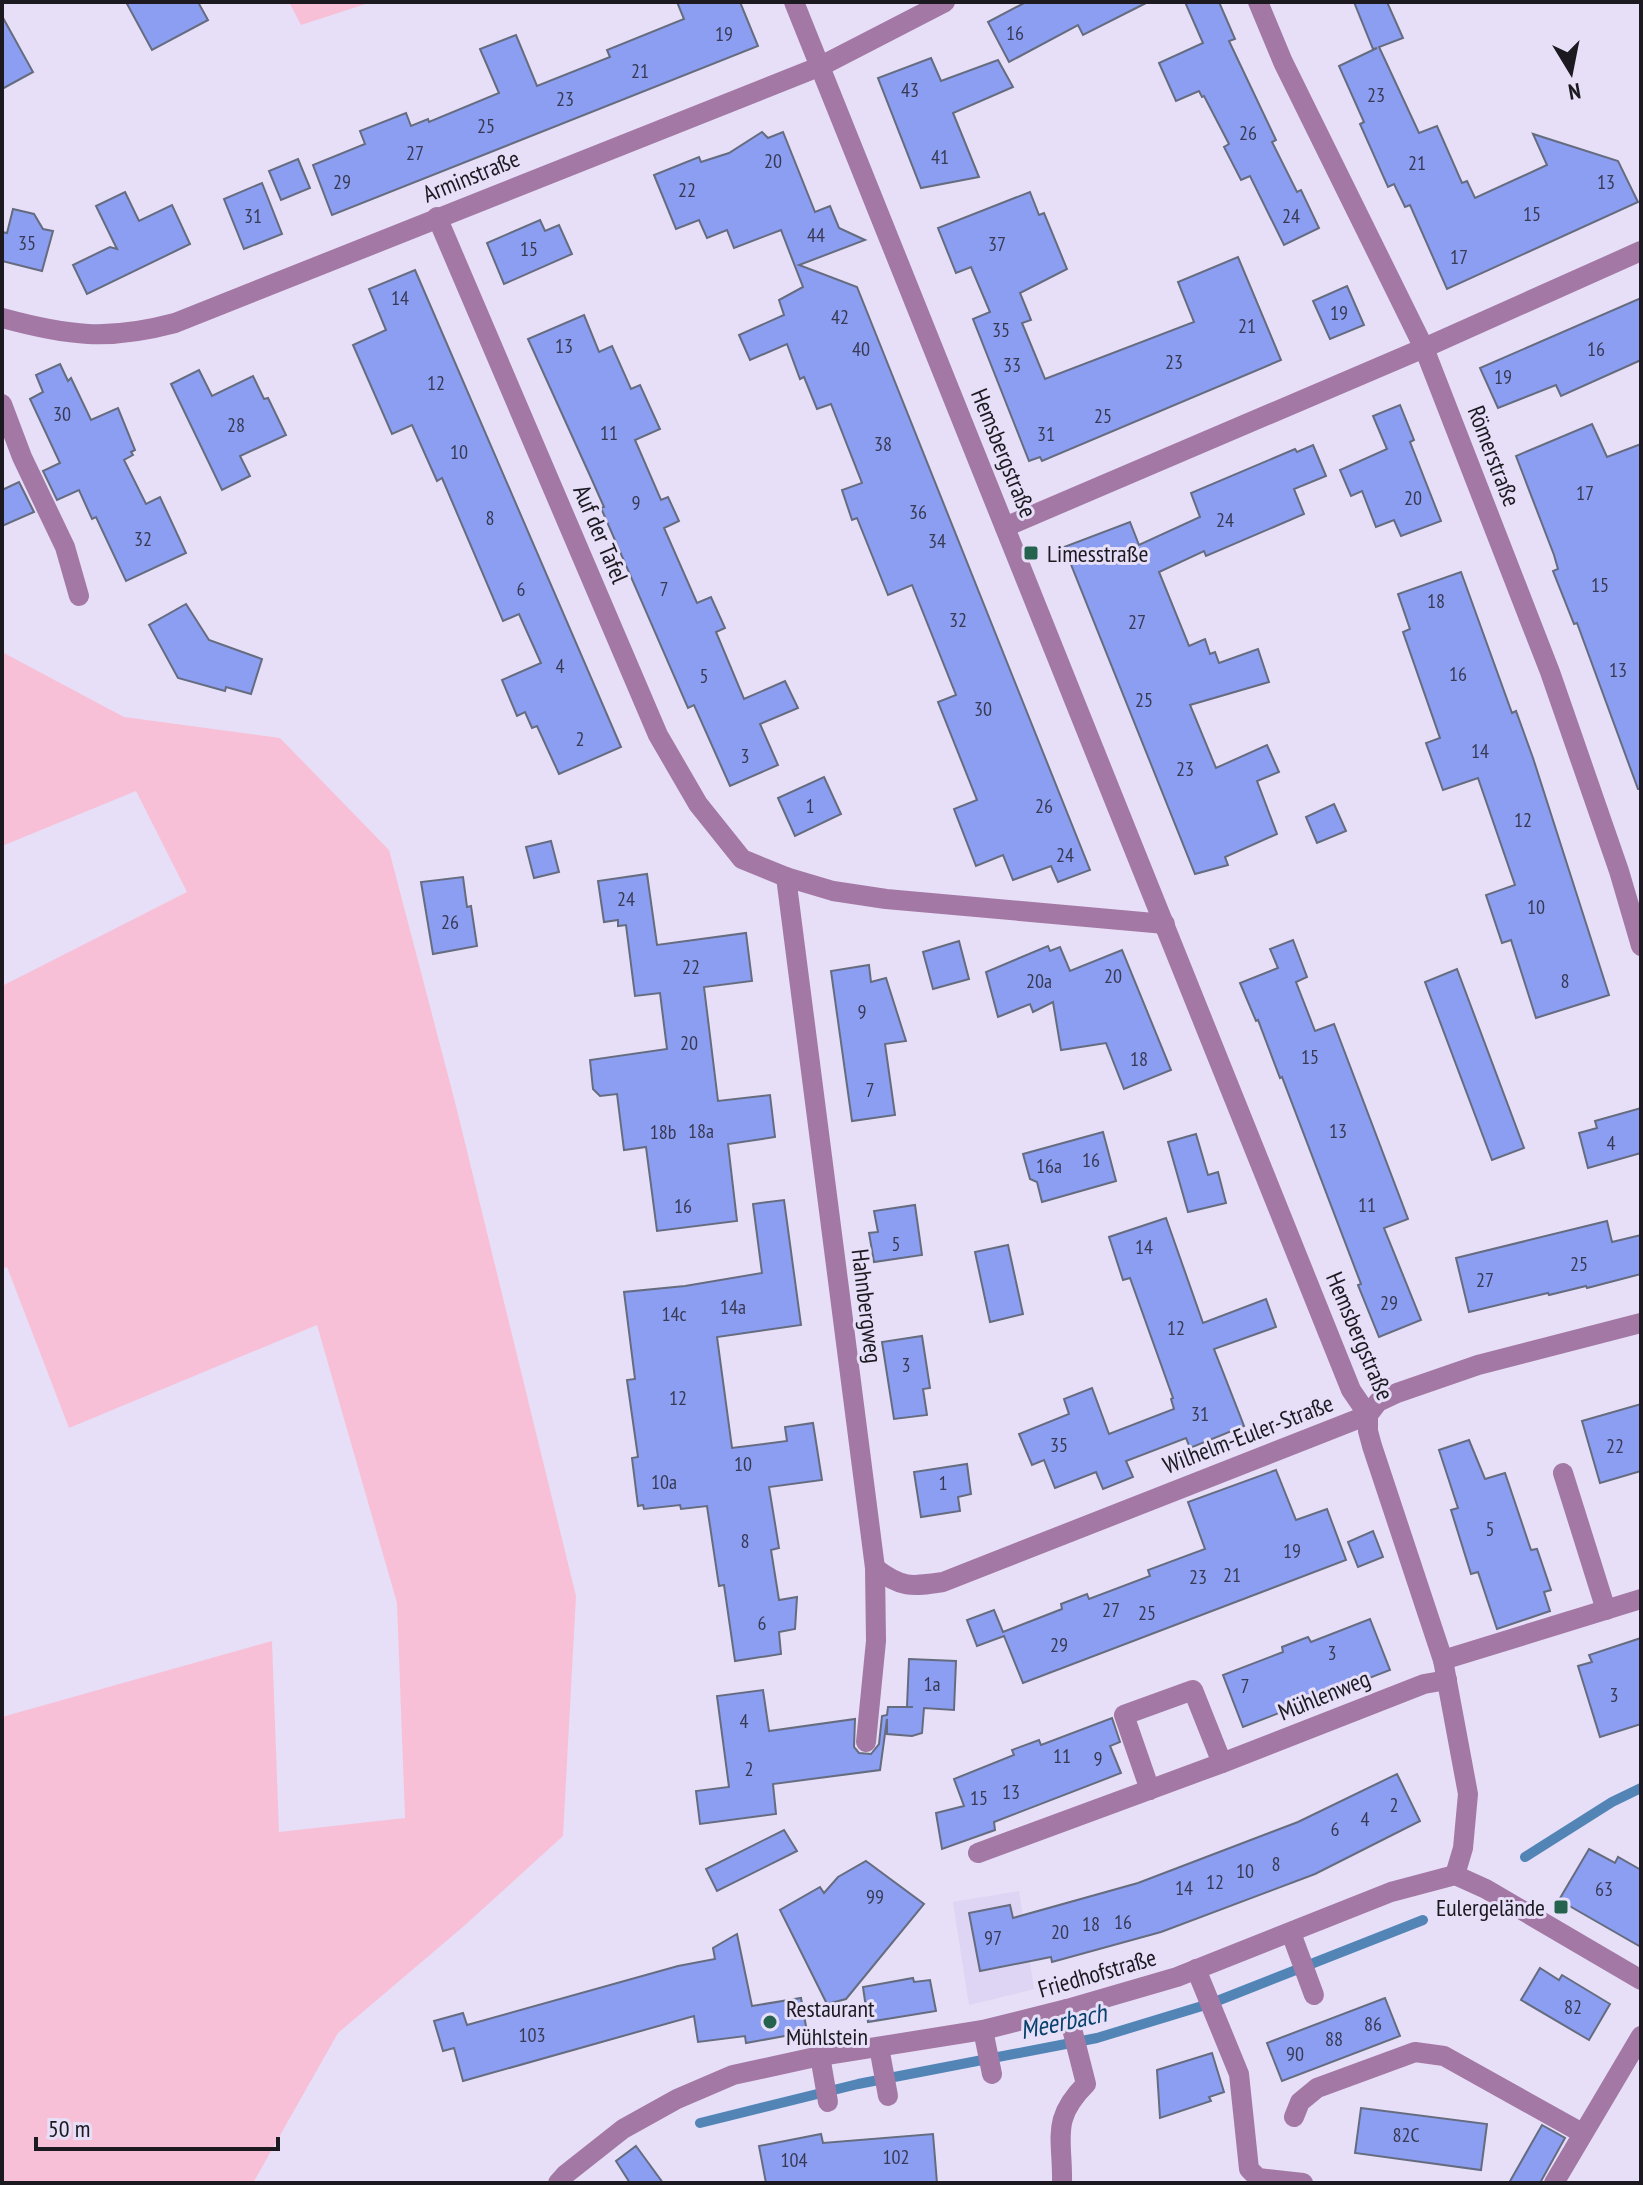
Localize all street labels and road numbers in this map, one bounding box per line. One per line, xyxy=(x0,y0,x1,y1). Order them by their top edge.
street label: Arminstraße xyxy=(418,143,524,209)
street label: Hemsbergstraße xyxy=(964,384,1044,522)
street label: Römerstraße xyxy=(1461,401,1527,511)
street label: Auf der Tafel xyxy=(566,480,636,588)
street label: Hahnbergweg xyxy=(845,1247,889,1365)
street label: Hemsbergstraße xyxy=(1319,1267,1401,1405)
street label: Wilhelm-Euler-Straße xyxy=(1158,1387,1338,1481)
street label: Mühlenweg xyxy=(1274,1663,1374,1727)
street label: Friedhofstraße xyxy=(1034,1941,1160,2005)

